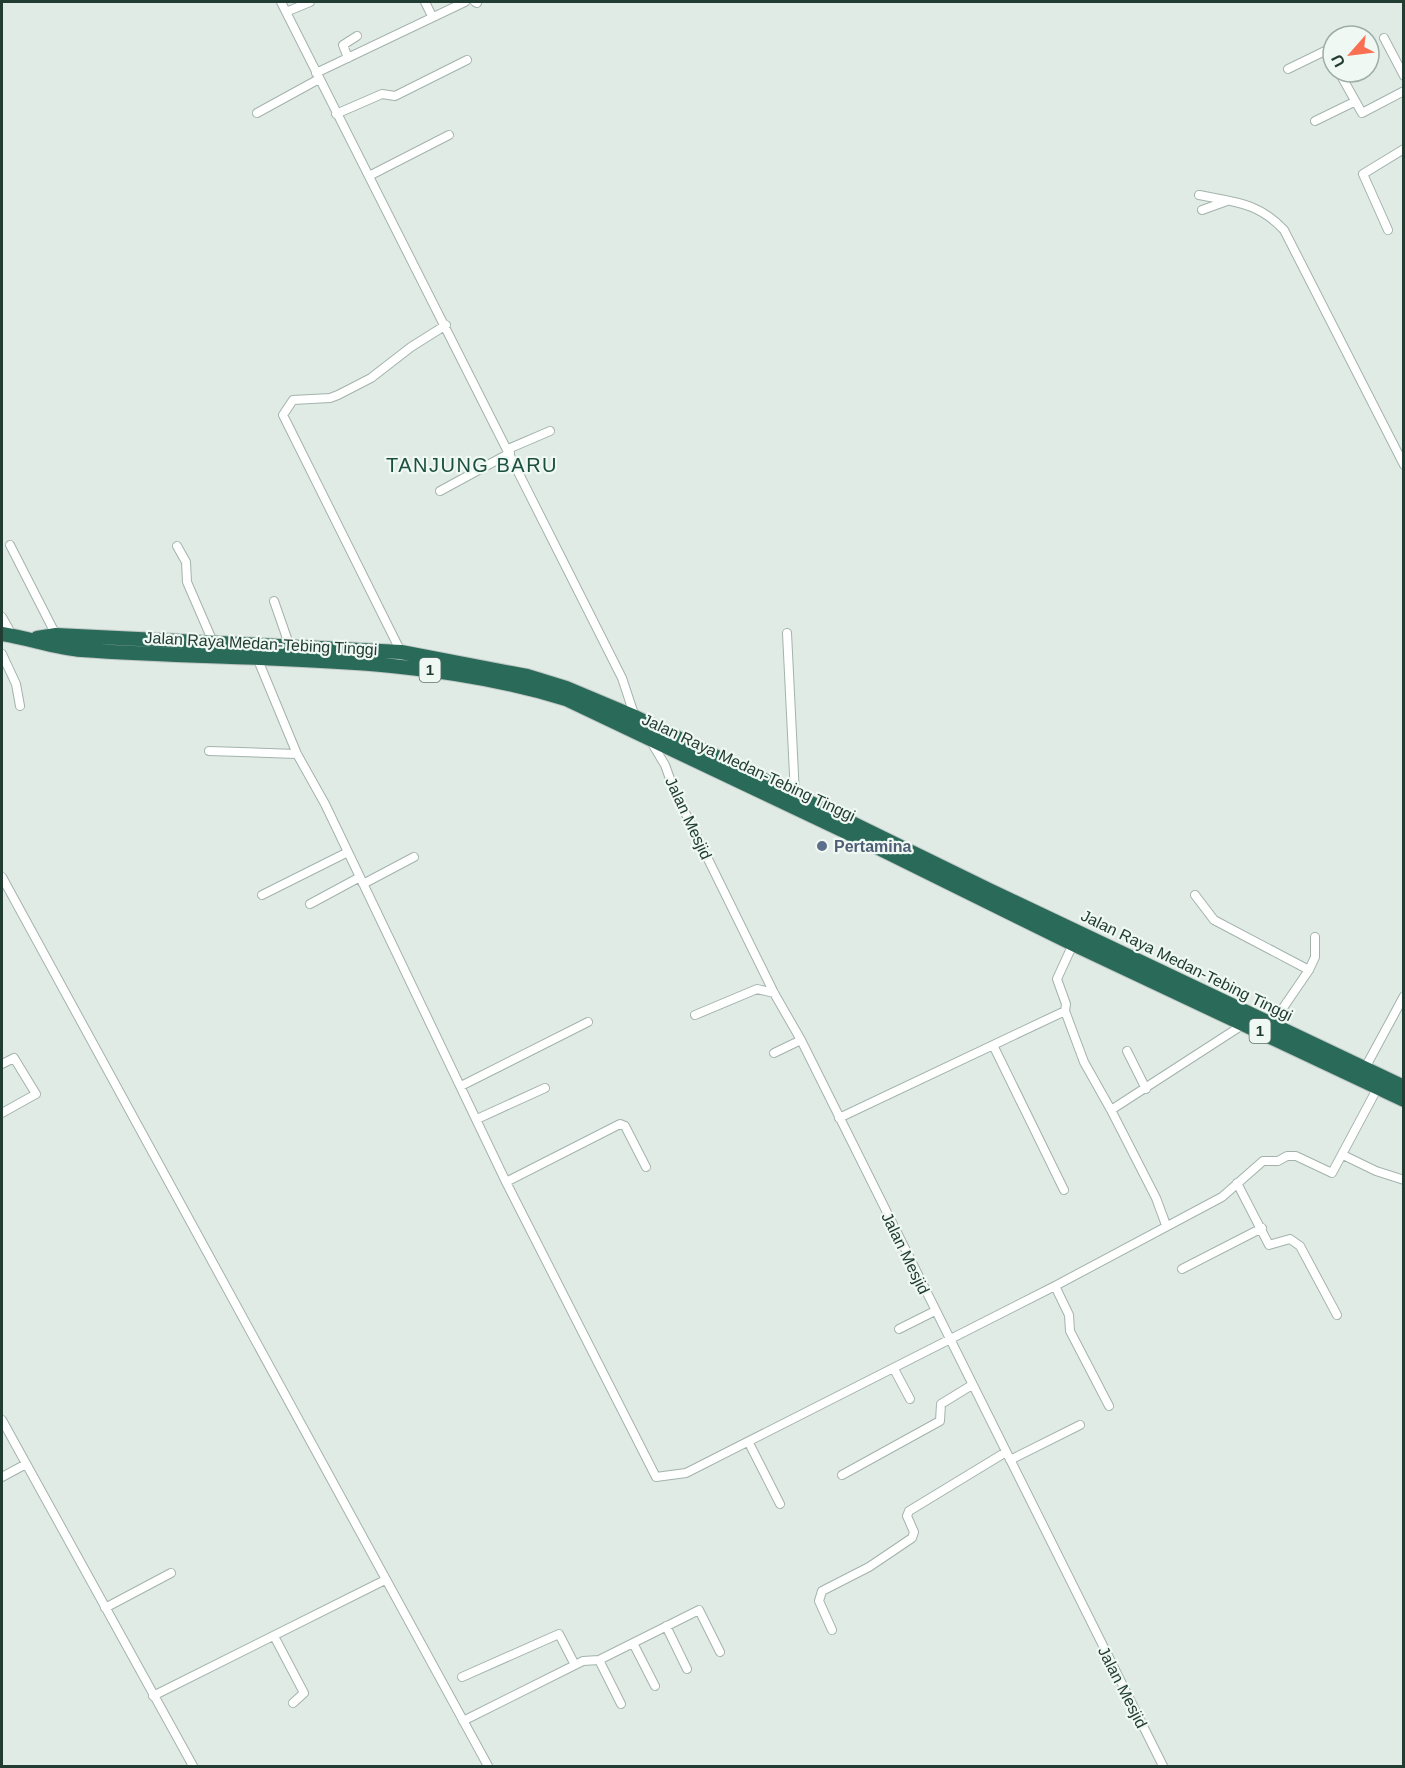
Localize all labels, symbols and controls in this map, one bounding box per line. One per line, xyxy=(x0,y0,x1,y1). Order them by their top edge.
north arrow xyxy=(1321,24,1381,84)
text: U xyxy=(1328,52,1348,70)
district label: TANJUNG BARU xyxy=(386,454,558,476)
street label: Jalan Raya Medan-Tebing Tinggi xyxy=(144,629,378,658)
road number: 1 xyxy=(420,658,440,682)
street label: Jalan Raya Medan-Tebing Tinggi xyxy=(640,711,858,824)
street label: Jalan Mesjid xyxy=(662,774,715,862)
place label: Pertamina xyxy=(834,838,911,855)
marker: Pertamina xyxy=(815,839,829,853)
street label: Jalan Raya Medan-Tebing Tinggi xyxy=(1078,907,1295,1024)
road number: 1 xyxy=(1250,1019,1270,1043)
street label: Jalan Mesjid xyxy=(878,1210,933,1297)
street label: Jalan Mesjid xyxy=(1095,1644,1150,1731)

